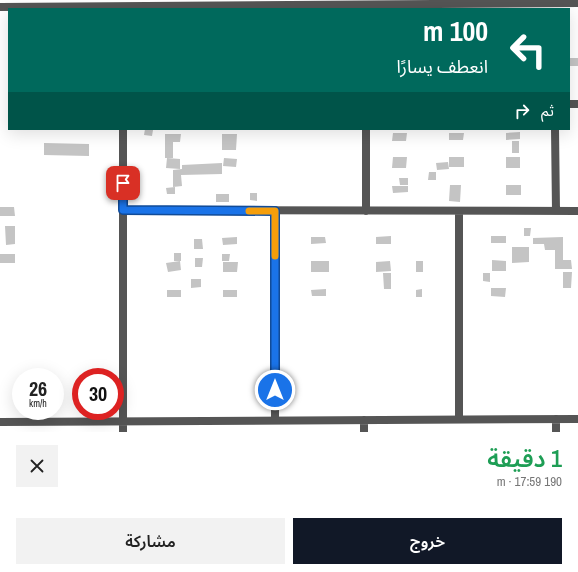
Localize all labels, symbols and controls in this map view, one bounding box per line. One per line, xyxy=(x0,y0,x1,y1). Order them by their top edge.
text: 100 m xyxy=(423,12,488,50)
icon: left xyxy=(502,24,554,76)
text: انعطف يسارًا xyxy=(396,54,488,79)
icon: right xyxy=(511,100,533,122)
text: ثم xyxy=(541,100,554,121)
pin xyxy=(106,166,140,200)
icon: arrive xyxy=(112,172,134,194)
speed limit sign: 30 xyxy=(72,368,124,420)
position arrow xyxy=(254,369,296,411)
text: 26 xyxy=(29,375,47,402)
text: km/h xyxy=(29,397,47,410)
text: 1 دقيقة xyxy=(487,442,562,474)
button: close xyxy=(16,445,58,487)
text: 190 m · 17:59 xyxy=(497,473,562,490)
button: مشاركة xyxy=(16,518,285,564)
button: خروج xyxy=(293,518,562,564)

